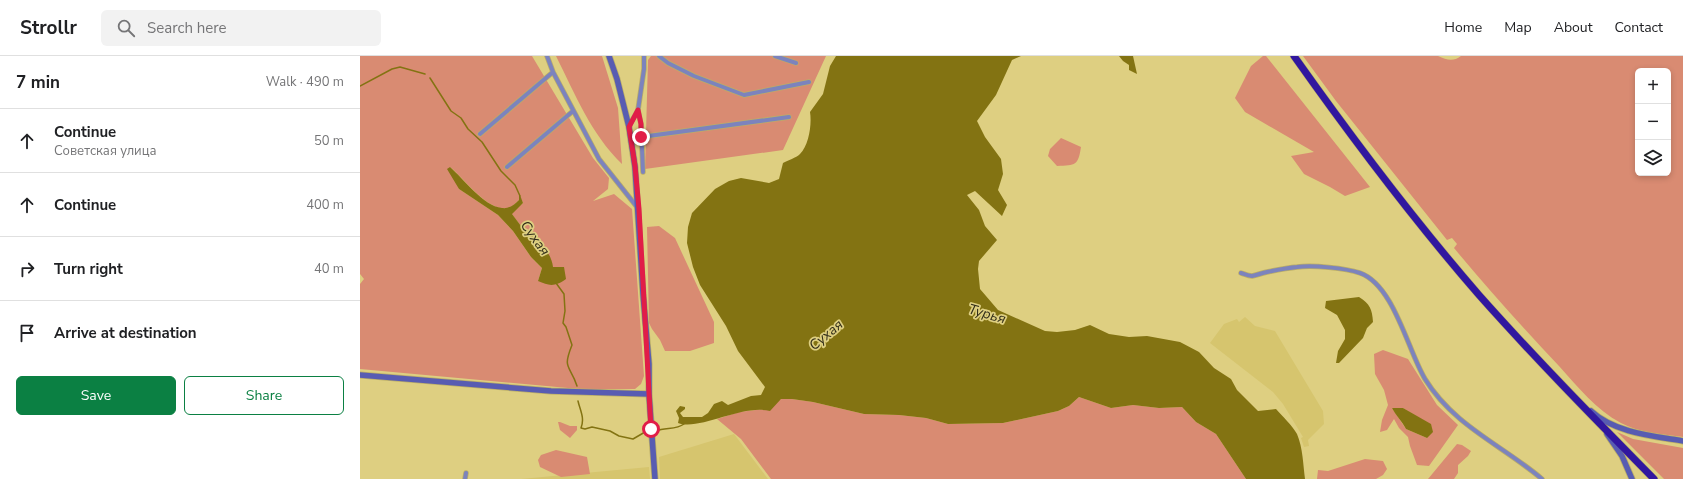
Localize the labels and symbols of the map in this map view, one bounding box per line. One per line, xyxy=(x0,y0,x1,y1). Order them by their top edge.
route end xyxy=(632,128,650,146)
water label: Сухая xyxy=(516,217,554,259)
water label: Турья xyxy=(966,300,1008,328)
water label: Сухая xyxy=(805,315,847,355)
route start xyxy=(642,420,660,438)

